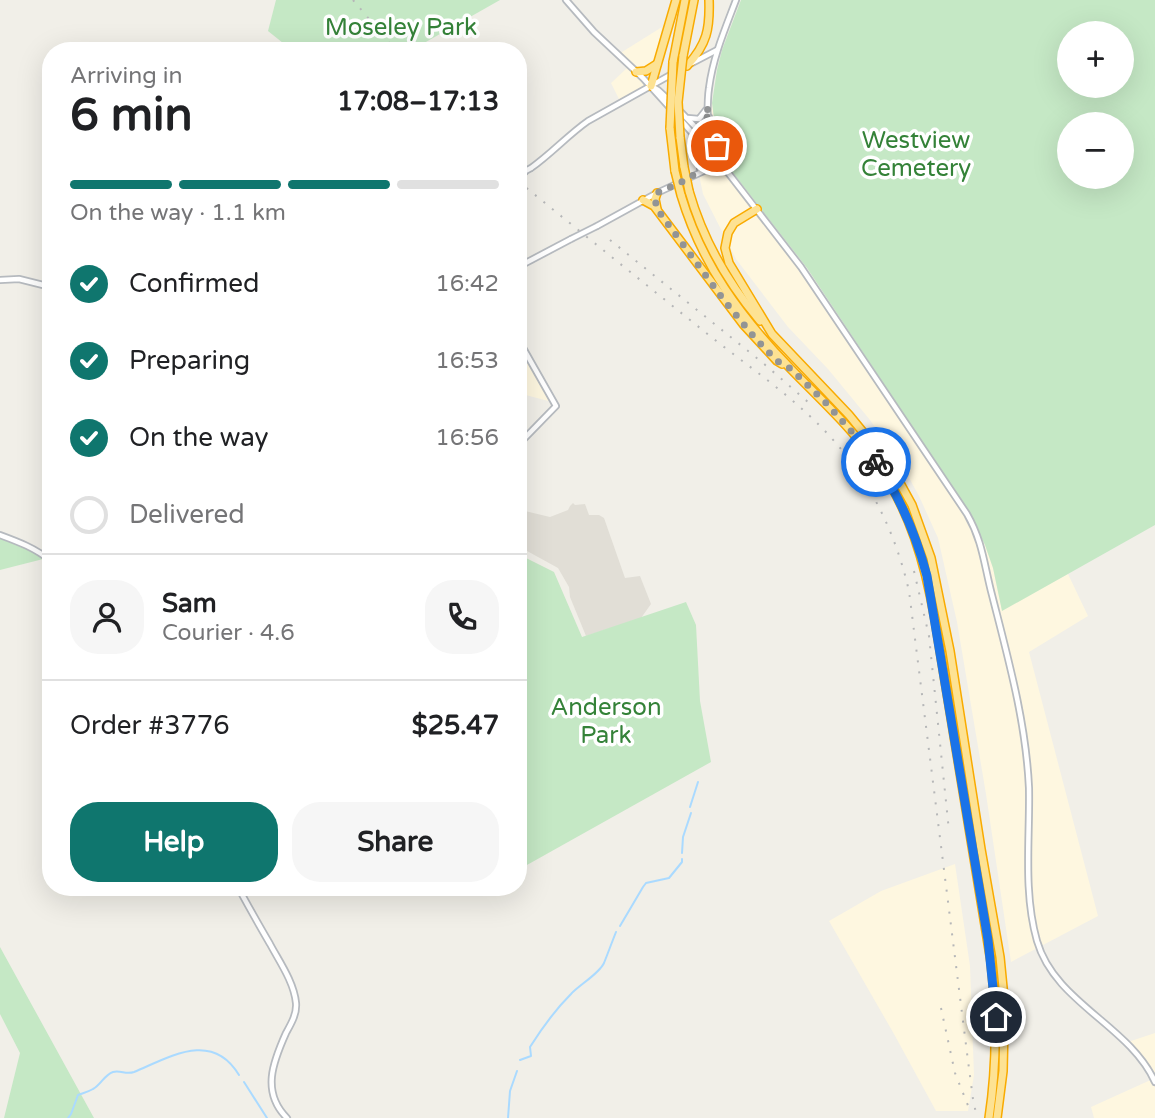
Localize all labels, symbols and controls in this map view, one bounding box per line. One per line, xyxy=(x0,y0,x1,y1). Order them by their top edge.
park label: Moseley Park xyxy=(325,13,477,42)
map controls xyxy=(1057,21,1134,189)
button: + xyxy=(1057,21,1134,98)
text: Arriving in xyxy=(70,62,183,90)
text: 17:08–17:13 xyxy=(337,86,499,117)
text: 6 min xyxy=(70,88,193,143)
button: − xyxy=(1057,112,1134,189)
pin xyxy=(687,116,747,176)
park label: Westview Cemetery xyxy=(861,126,971,183)
icon: bag xyxy=(698,127,736,165)
text: On the way · 1.1 km xyxy=(70,199,286,227)
icon: check xyxy=(70,265,108,303)
text: Confirmed xyxy=(129,268,259,299)
text: 16:42 xyxy=(435,270,499,298)
icon: check xyxy=(70,342,108,380)
text: Preparing xyxy=(129,345,250,376)
text: 16:53 xyxy=(435,347,499,375)
icon: check xyxy=(70,419,108,457)
text: On the way xyxy=(129,422,269,453)
text: 16:56 xyxy=(435,424,499,452)
courier xyxy=(841,427,911,497)
icon: bike xyxy=(857,443,895,481)
text: Delivered xyxy=(129,499,245,530)
button: person xyxy=(70,580,144,654)
button: phone xyxy=(425,580,499,654)
text: Sam xyxy=(162,588,217,619)
text: Courier · 4.6 xyxy=(162,619,295,647)
park label: Anderson Park xyxy=(550,693,662,750)
text: Order #3776 xyxy=(70,710,230,741)
text: $25.47 xyxy=(412,710,499,741)
button: Help xyxy=(70,802,278,882)
button: Share xyxy=(292,802,499,882)
pin xyxy=(966,987,1026,1047)
icon: home xyxy=(977,998,1015,1036)

